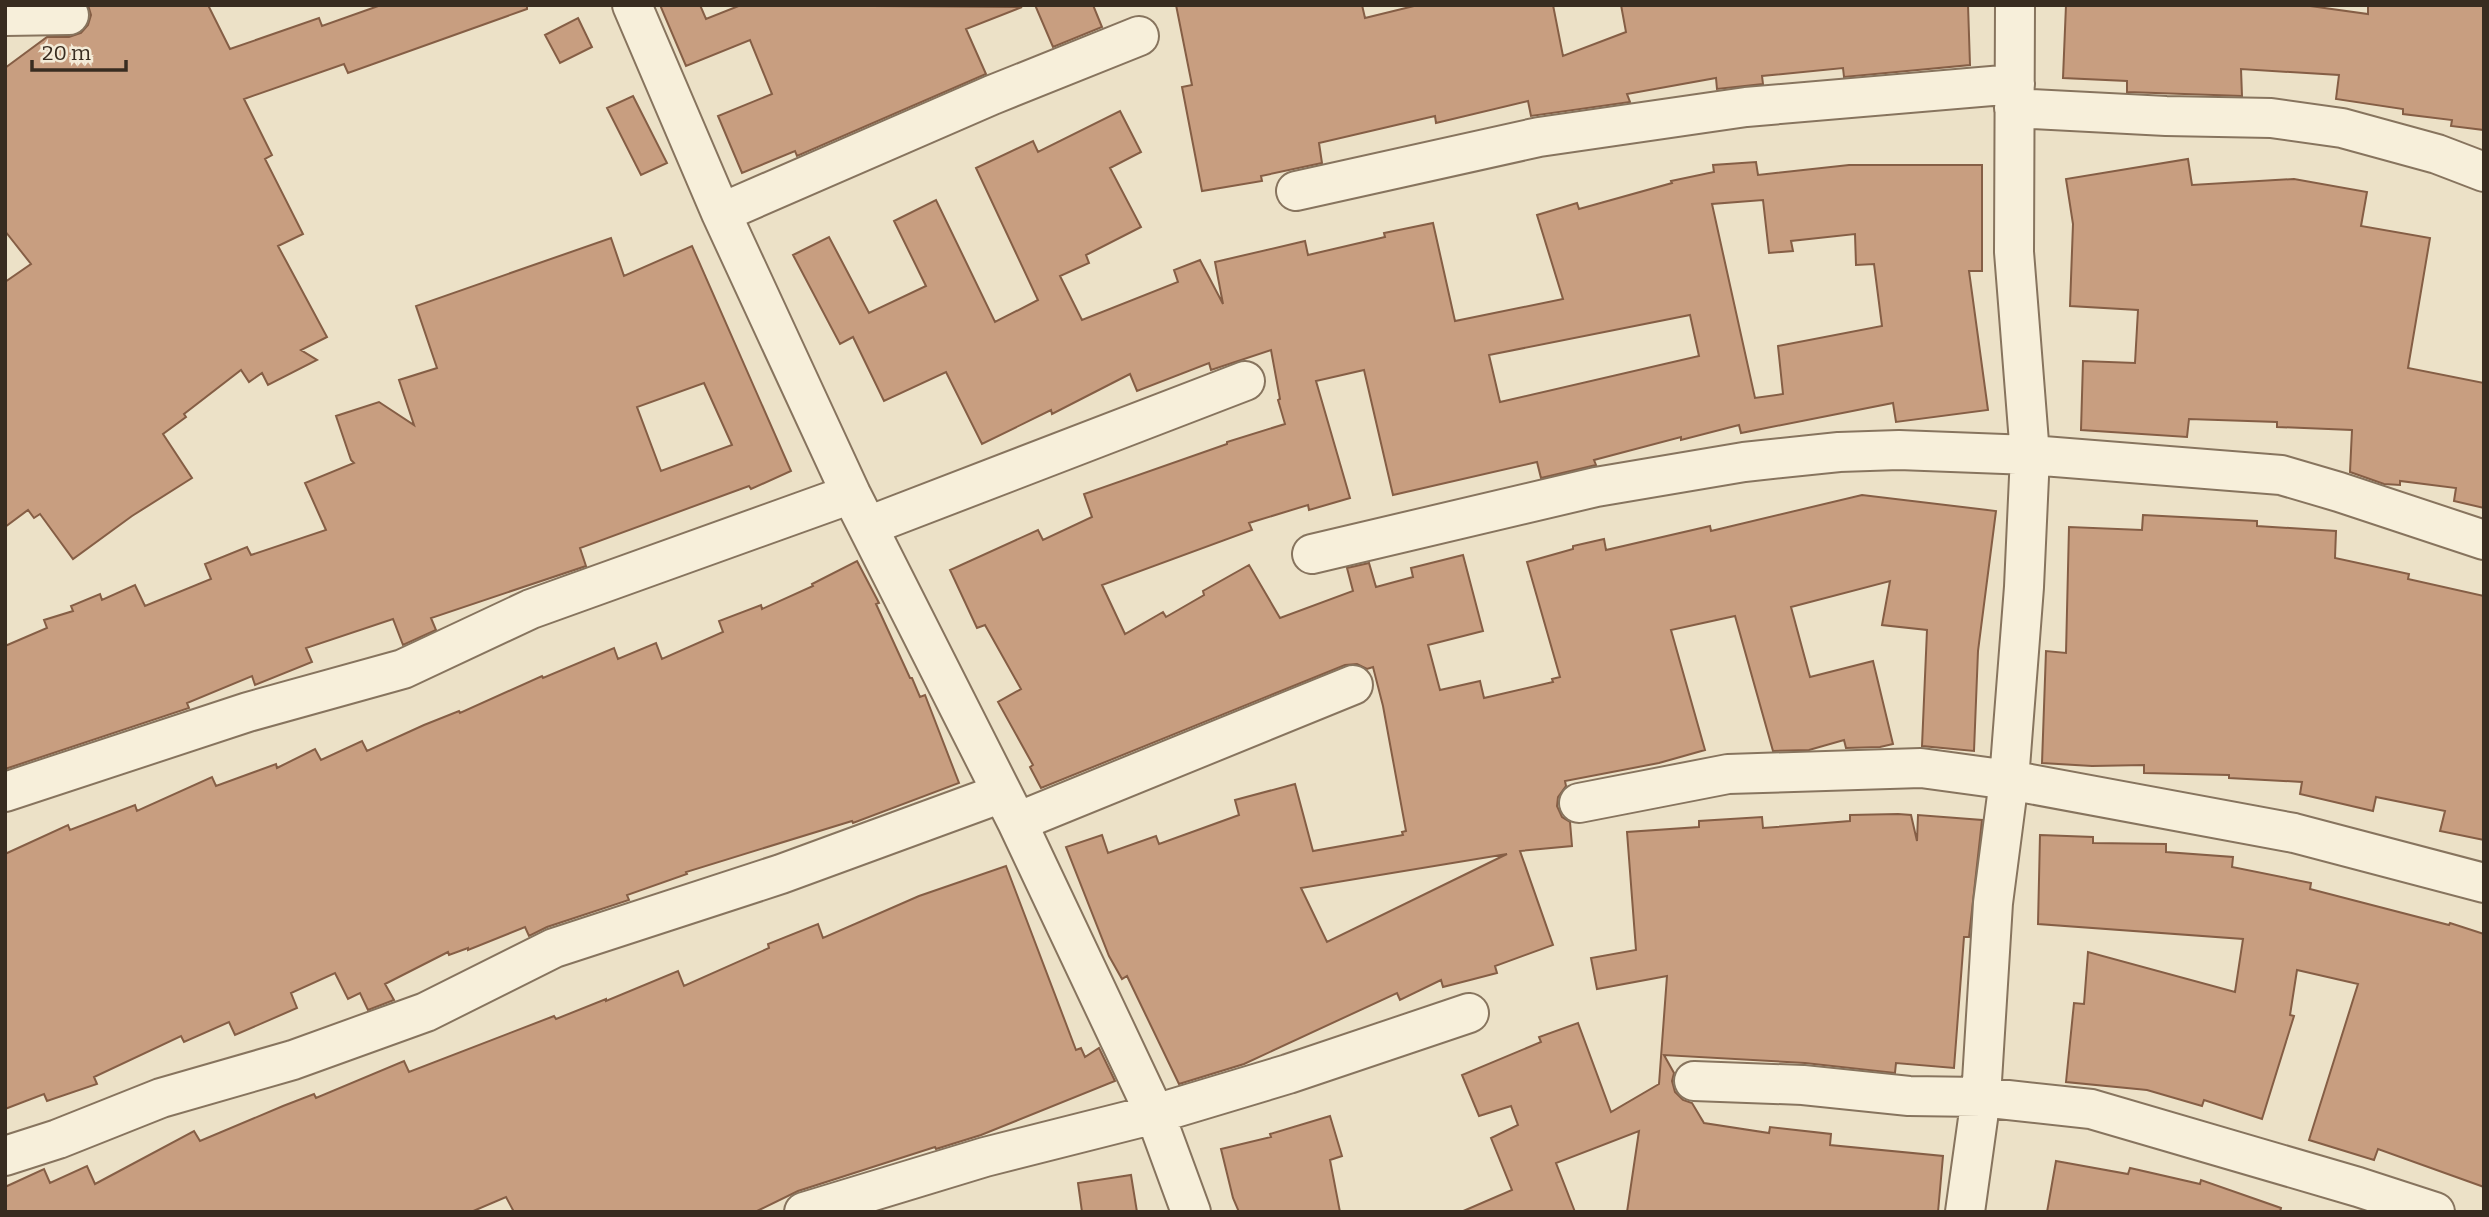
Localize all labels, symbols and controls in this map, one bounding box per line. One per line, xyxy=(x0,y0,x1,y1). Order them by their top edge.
scale bar xyxy=(32,28,126,72)
text: 20 m xyxy=(42,40,91,66)

